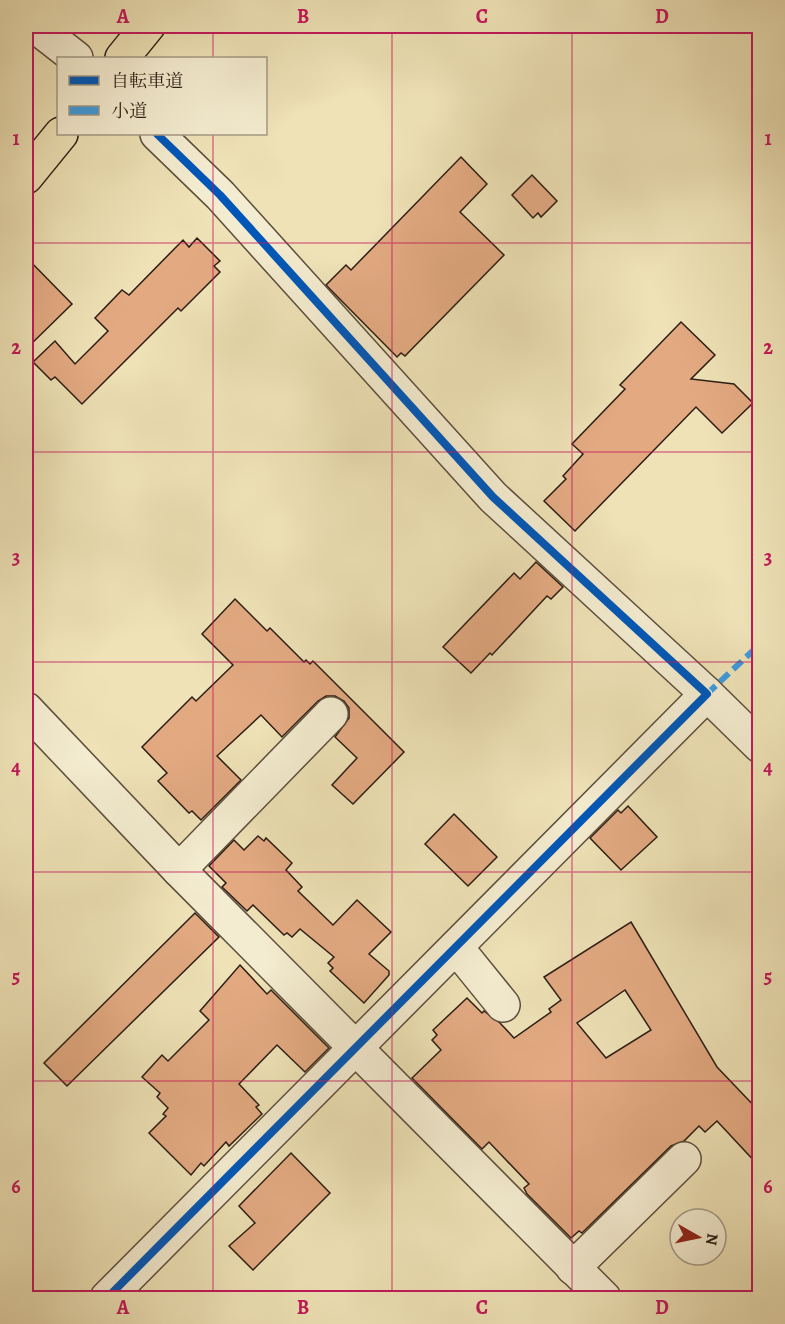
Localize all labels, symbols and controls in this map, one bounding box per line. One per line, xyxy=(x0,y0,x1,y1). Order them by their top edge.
text: A xyxy=(116,3,130,30)
text: B xyxy=(297,3,309,30)
text: C xyxy=(476,3,488,30)
text: D xyxy=(655,3,669,30)
legend xyxy=(57,57,267,135)
text: 自転車道 xyxy=(111,69,183,93)
text: 小道 xyxy=(111,99,147,123)
text: 1 xyxy=(12,125,20,152)
text: 1 xyxy=(764,125,772,152)
text: 2 xyxy=(11,334,21,361)
text: 2 xyxy=(763,334,773,361)
text: 3 xyxy=(12,544,20,571)
text: 3 xyxy=(764,544,772,571)
text: 4 xyxy=(11,754,21,781)
text: 4 xyxy=(763,754,773,781)
text: 5 xyxy=(12,963,20,990)
text: 5 xyxy=(764,963,772,990)
text: 6 xyxy=(11,1173,21,1200)
text: 6 xyxy=(763,1173,773,1200)
north arrow xyxy=(668,1207,728,1267)
text: N xyxy=(700,1232,724,1247)
text: A xyxy=(116,1294,130,1321)
text: B xyxy=(297,1294,309,1321)
text: C xyxy=(476,1294,488,1321)
text: D xyxy=(655,1294,669,1321)

